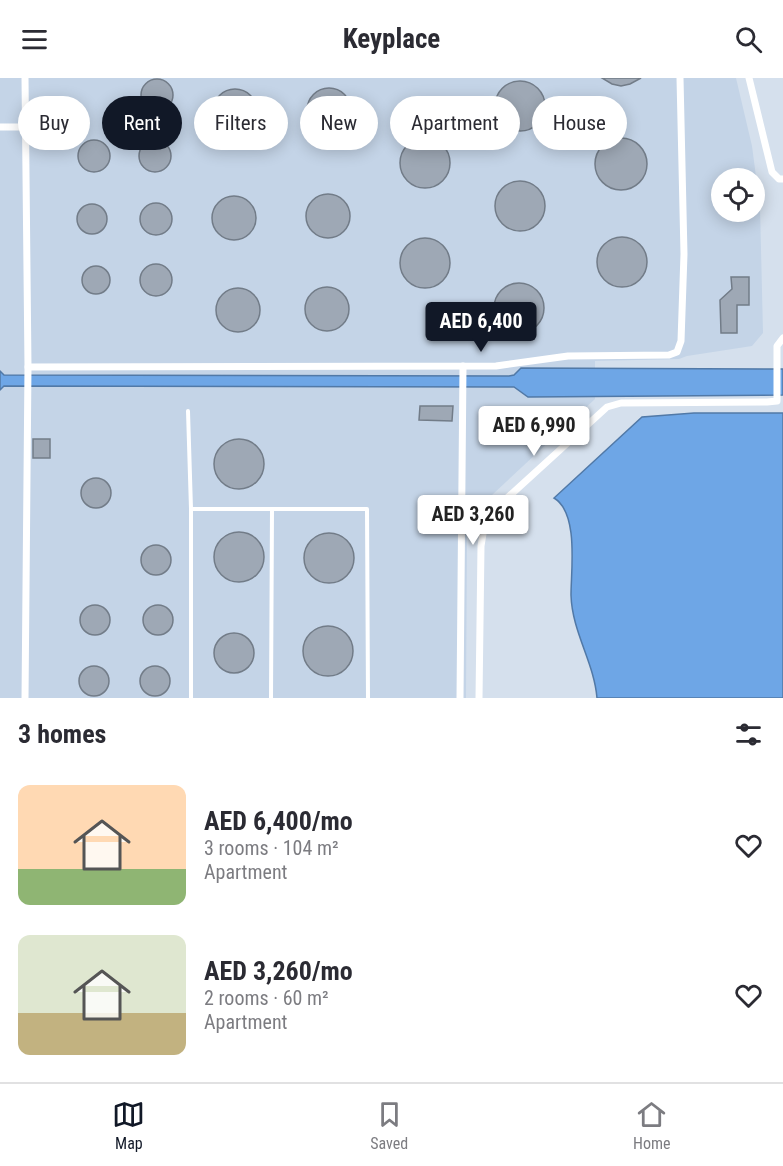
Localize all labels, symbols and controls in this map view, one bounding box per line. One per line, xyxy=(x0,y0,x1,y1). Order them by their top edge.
icon: menu xyxy=(18,23,51,56)
text: Keyplace xyxy=(343,23,440,55)
icon: search xyxy=(732,23,765,56)
chip: Buy xyxy=(18,96,90,150)
chip: Rent xyxy=(102,96,182,150)
chip: Filters xyxy=(194,96,288,150)
chip: New xyxy=(300,96,378,150)
chip: Apartment xyxy=(390,96,520,150)
chip: House xyxy=(532,96,627,150)
map controls xyxy=(711,168,765,222)
button: locate xyxy=(711,168,765,222)
pin: AED 6,400 xyxy=(412,302,550,353)
text: AED 6,400 xyxy=(440,309,523,333)
pin: AED 6,990 xyxy=(465,406,603,457)
text: AED 6,990 xyxy=(493,413,576,437)
pin: AED 3,260 xyxy=(404,495,542,546)
text: AED 3,260 xyxy=(432,502,515,526)
icon: filters xyxy=(732,718,765,751)
text: 3 homes xyxy=(18,719,106,749)
text: AED 6,400/mo xyxy=(204,806,353,836)
icon: home xyxy=(66,809,138,881)
icon: heart xyxy=(732,829,765,862)
text: 3 rooms · 104 m² xyxy=(204,836,339,860)
text: Apartment xyxy=(204,860,288,884)
text: AED 3,260/mo xyxy=(204,956,353,986)
icon: home xyxy=(66,959,138,1031)
icon: heart xyxy=(732,979,765,1012)
text: 2 rooms · 60 m² xyxy=(204,986,329,1010)
text: Apartment xyxy=(204,1010,288,1034)
tab: Map xyxy=(112,1098,145,1153)
tab: Saved xyxy=(370,1098,408,1153)
tab: Home xyxy=(633,1098,671,1153)

